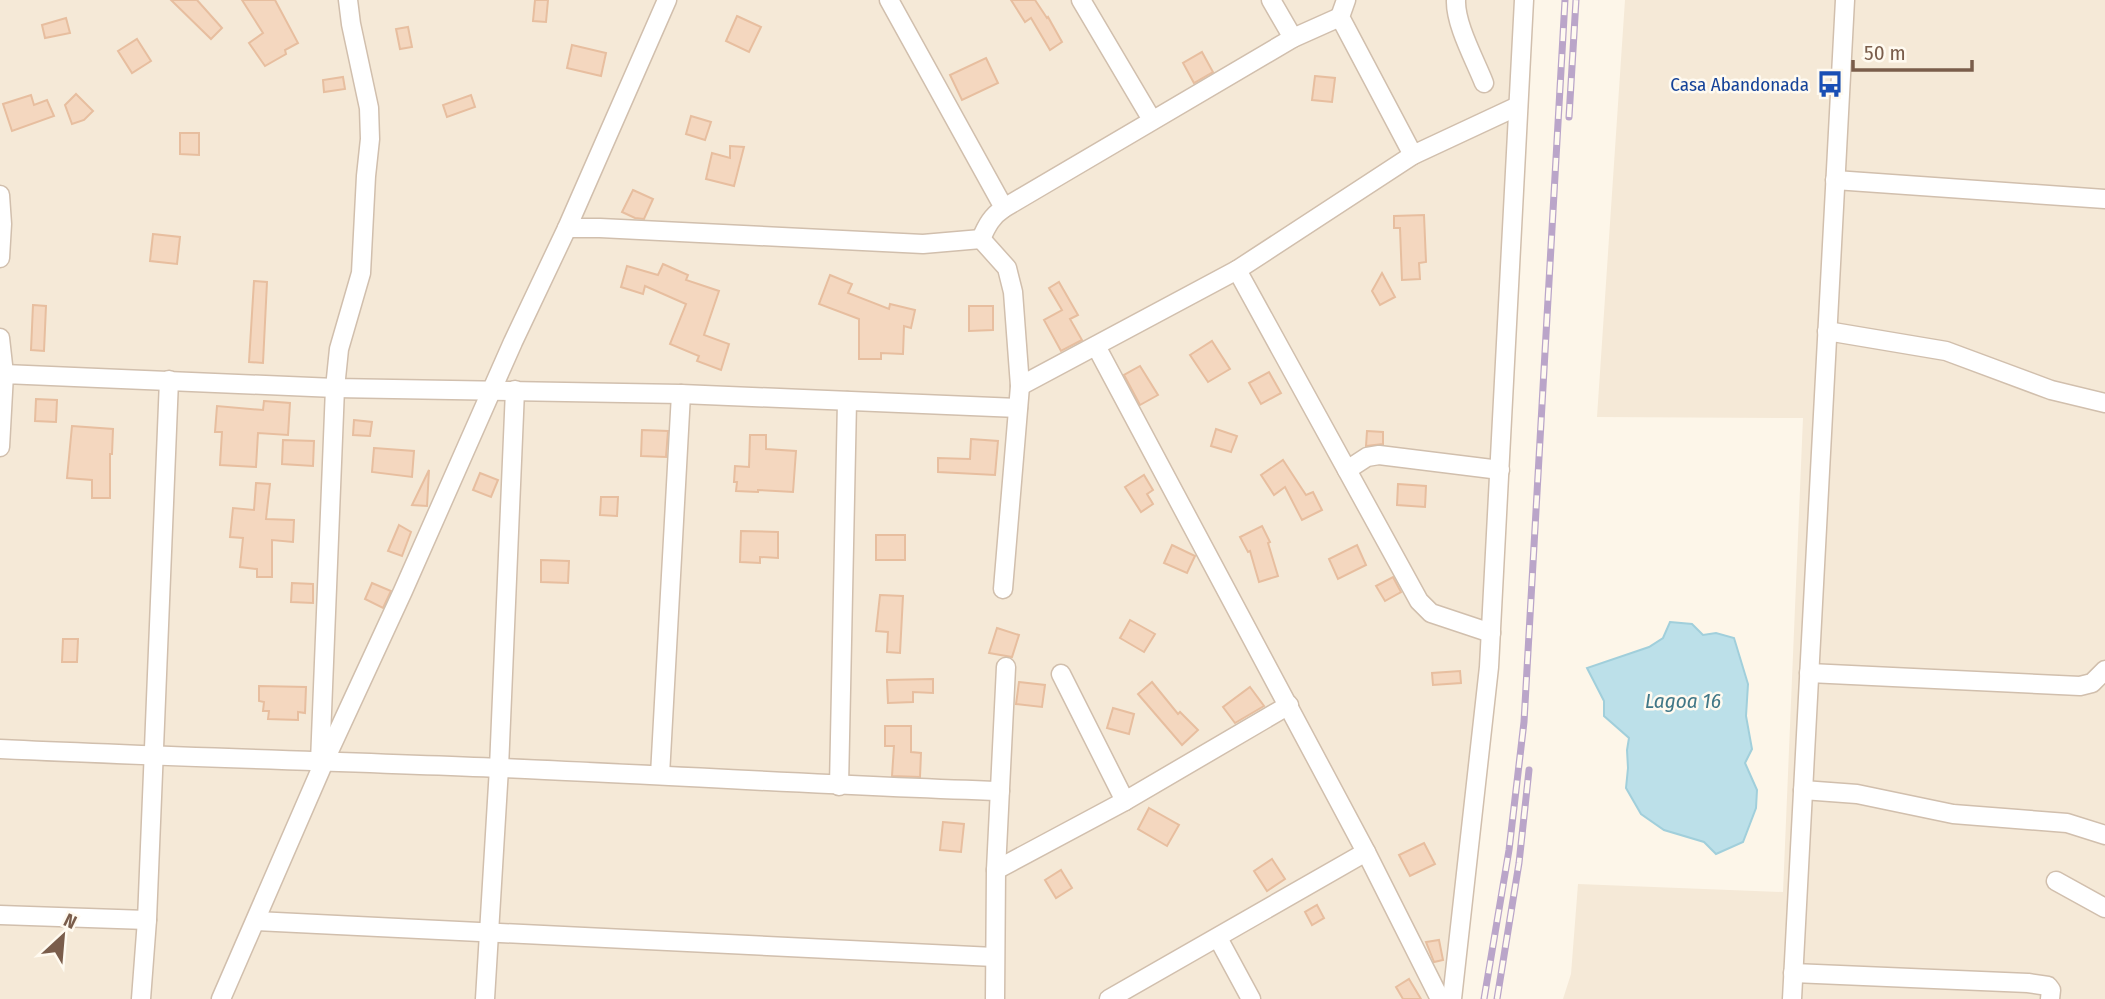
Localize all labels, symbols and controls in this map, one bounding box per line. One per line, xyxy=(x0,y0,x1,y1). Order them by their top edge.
scale bar xyxy=(1853,28,1972,72)
text: 50 m xyxy=(1864,40,1906,66)
bus stop icon: Casa Abandonada xyxy=(1815,69,1845,99)
place label: Casa Abandonada xyxy=(1670,73,1809,96)
water label: Lagoa 16 xyxy=(1645,688,1721,714)
north arrow xyxy=(28,901,98,971)
text: N xyxy=(60,908,80,934)

